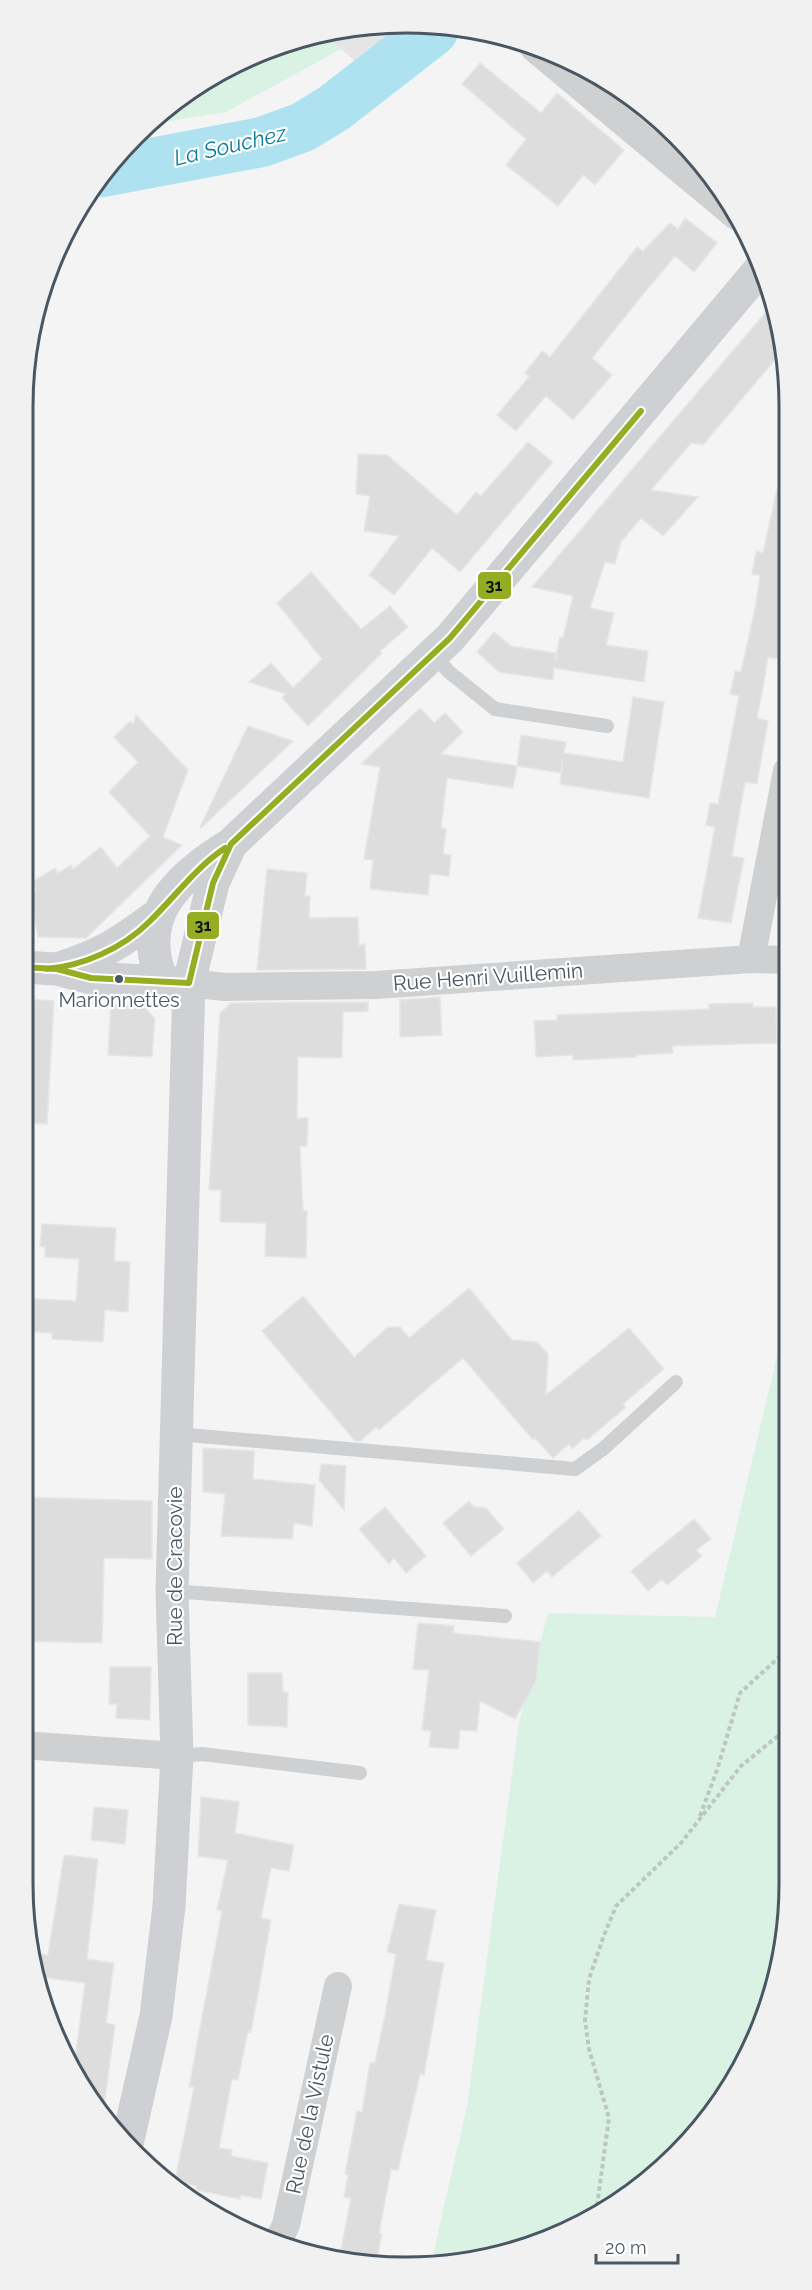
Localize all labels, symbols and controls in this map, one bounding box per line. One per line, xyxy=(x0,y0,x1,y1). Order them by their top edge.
water label: La Souchez xyxy=(171,119,289,171)
line badge: 31 xyxy=(477,571,512,600)
text: 31 xyxy=(486,576,503,595)
line badge: 31 xyxy=(186,911,220,940)
text: 31 xyxy=(195,916,212,935)
street label: Rue Henri Vuillemin xyxy=(392,957,584,996)
marker: Marionnettes xyxy=(113,973,125,985)
place label: Marionnettes xyxy=(58,988,180,1012)
street label: Rue de Cracovie xyxy=(162,1486,187,1646)
street label: Rue de la Vistule xyxy=(280,2032,339,2196)
scale bar xyxy=(596,2227,678,2265)
text: 20 m xyxy=(605,2237,647,2258)

